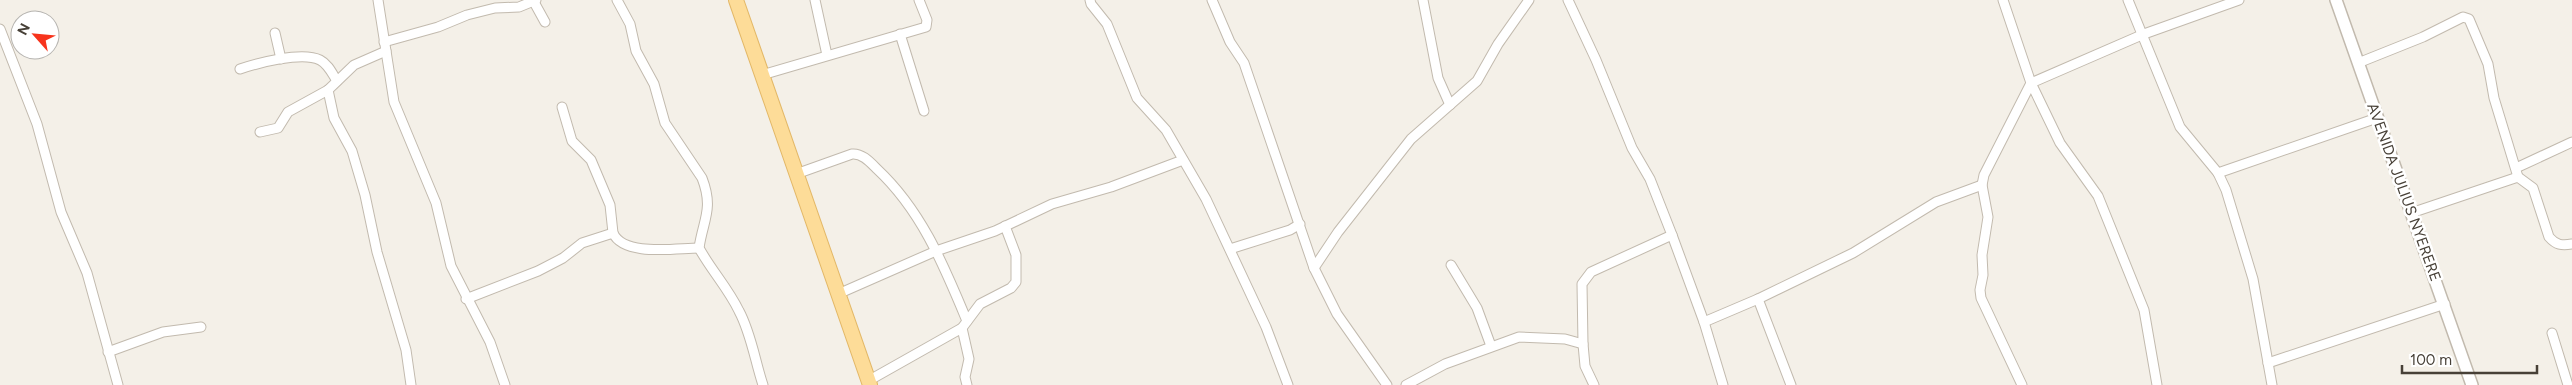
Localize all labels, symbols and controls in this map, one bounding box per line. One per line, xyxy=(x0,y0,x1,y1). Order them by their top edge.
north arrow xyxy=(10,10,60,60)
text: N xyxy=(14,21,34,38)
street label: AVENIDA JULIUS NYERERE xyxy=(2363,100,2445,284)
scale bar xyxy=(2402,342,2537,374)
text: 100 m xyxy=(2410,351,2452,369)

